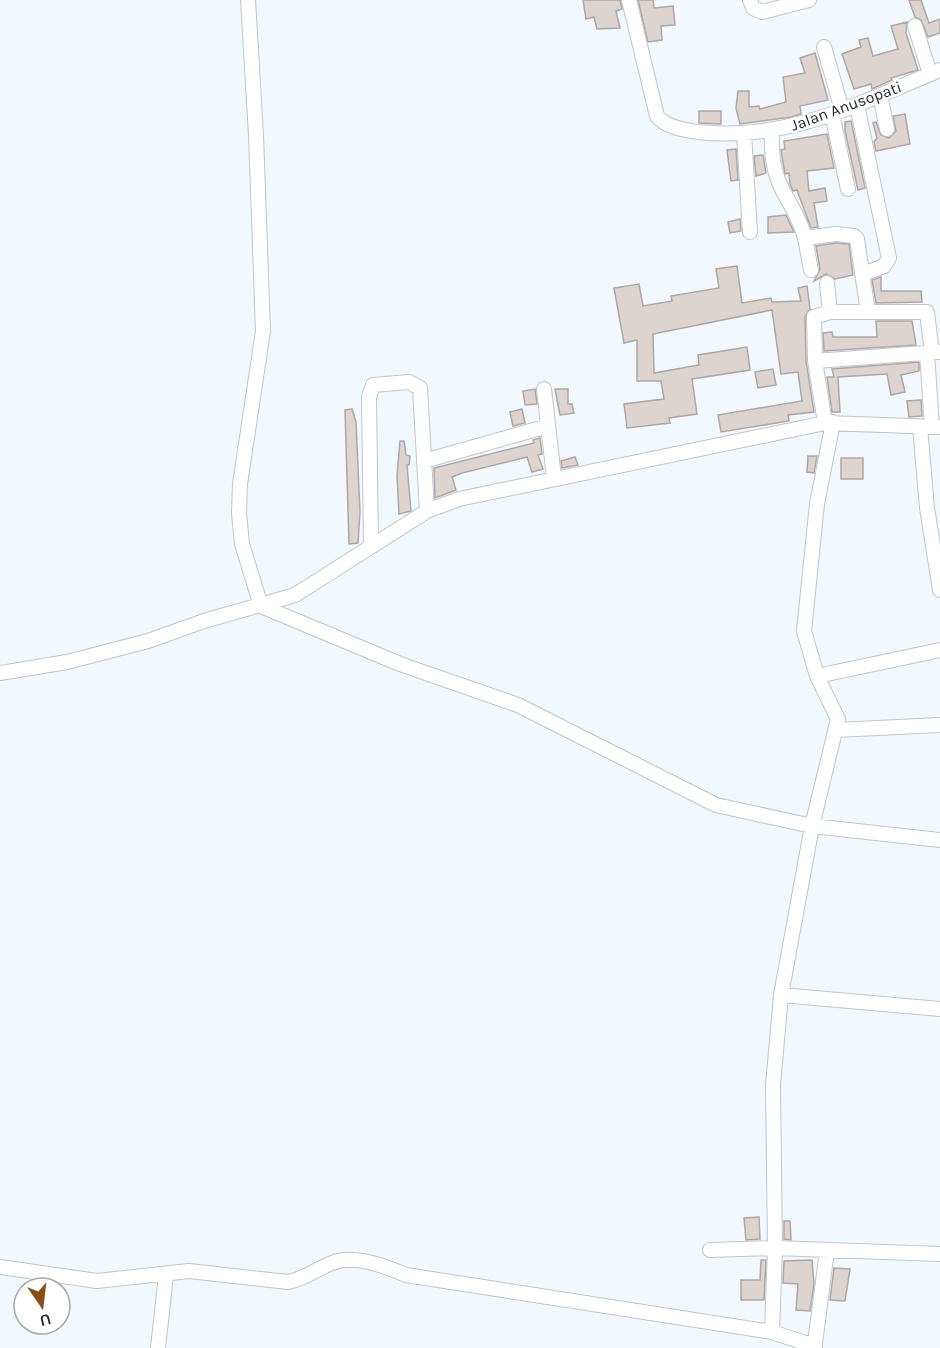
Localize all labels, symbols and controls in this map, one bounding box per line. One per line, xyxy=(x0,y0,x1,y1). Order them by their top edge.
street label: Jalan Anusopati xyxy=(788,77,904,135)
north arrow xyxy=(12,1276,72,1336)
text: U xyxy=(38,1310,53,1331)

